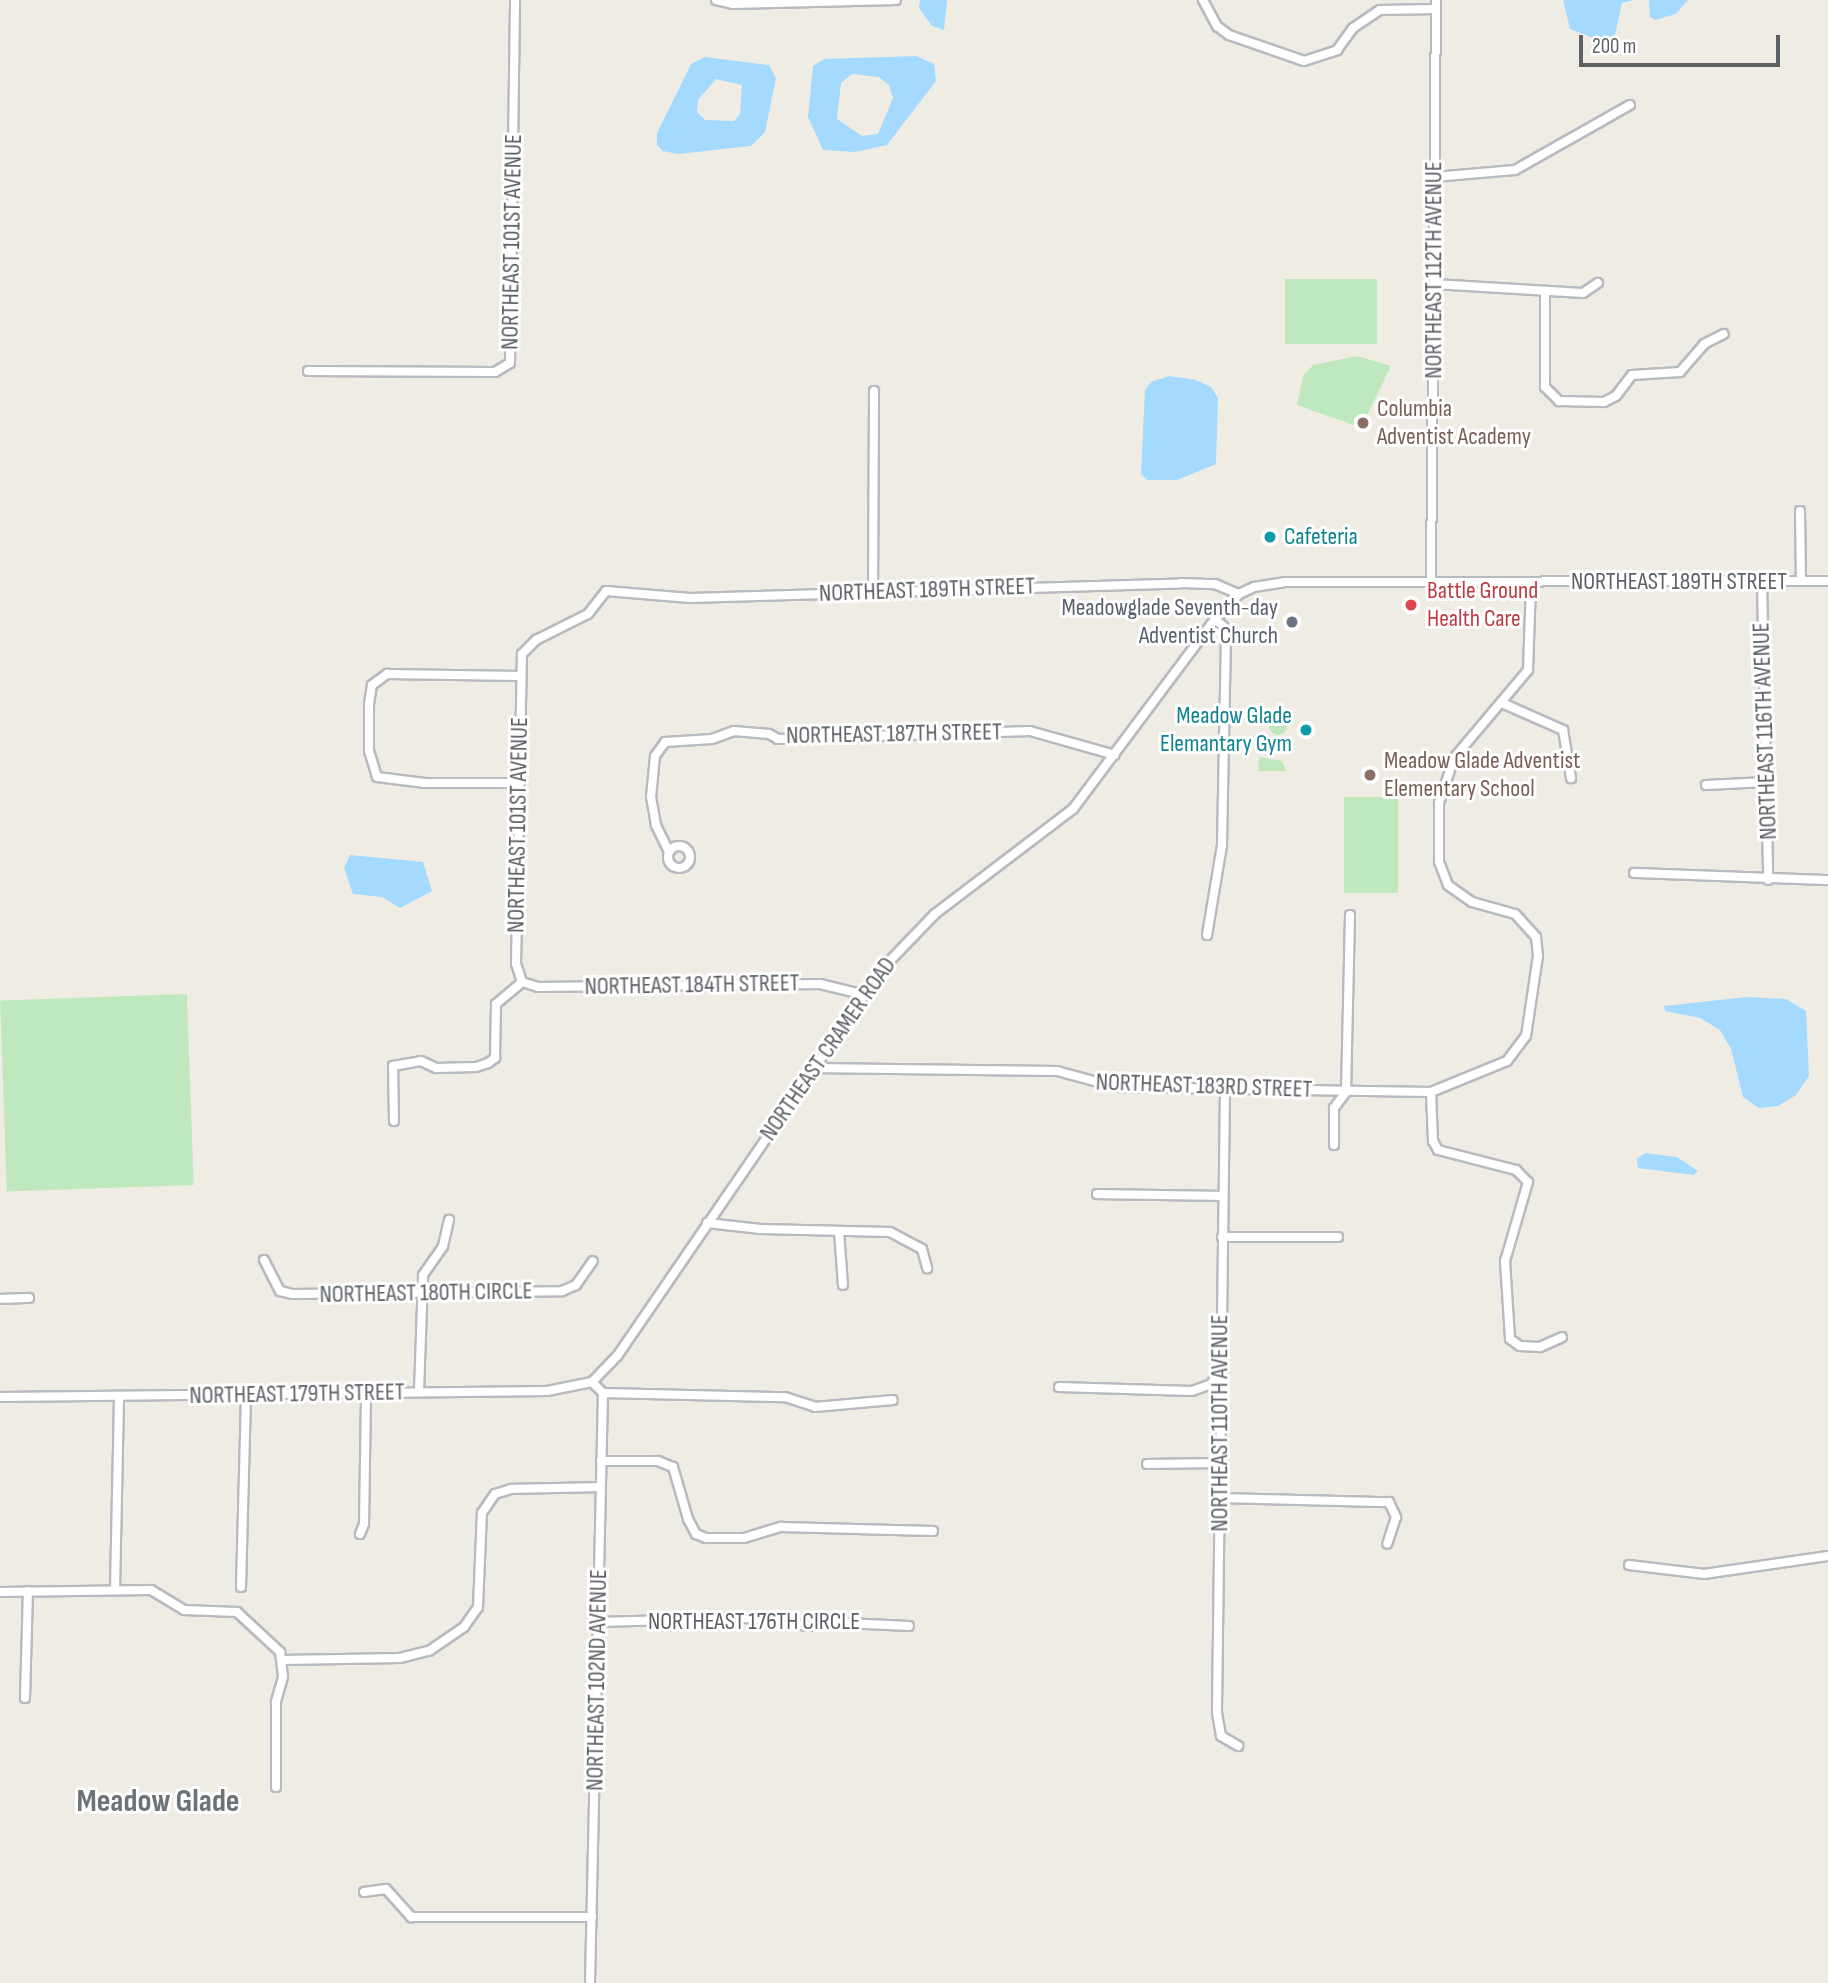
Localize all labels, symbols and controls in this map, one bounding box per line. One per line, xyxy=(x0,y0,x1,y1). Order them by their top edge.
scale bar xyxy=(1583,21,1784,65)
text: 200 m xyxy=(1592,34,1636,59)
street label: NORTHEAST 101ST AVENUE xyxy=(496,134,528,350)
street label: NORTHEAST 112TH AVENUE xyxy=(1420,161,1448,379)
place label: Columbia Adventist Academy xyxy=(1377,395,1531,451)
marker: Columbia Adventist Academy xyxy=(1355,415,1371,431)
place label: Cafeteria xyxy=(1284,523,1358,551)
marker: Cafeteria xyxy=(1262,529,1278,545)
street label: NORTHEAST 189TH STREET xyxy=(1571,568,1787,596)
street label: NORTHEAST 189TH STREET xyxy=(818,572,1036,608)
place label: Battle Ground Health Care xyxy=(1427,577,1538,633)
place label: Meadowglade Seventh-day Adventist Church xyxy=(1061,594,1278,650)
marker: Battle Ground Health Care xyxy=(1401,595,1421,615)
marker: Meadowglade Seventh-day Adventist Church xyxy=(1284,614,1300,630)
street label: NORTHEAST 116TH AVENUE xyxy=(1747,622,1783,840)
place label: Meadow Glade Elemantary Gym xyxy=(1160,702,1292,758)
street label: NORTHEAST 101ST AVENUE xyxy=(502,717,534,933)
street label: NORTHEAST 187TH STREET xyxy=(786,718,1002,750)
marker: Meadow Glade Elemantary Gym xyxy=(1298,722,1314,738)
place label: Meadow Glade Adventist Elementary School xyxy=(1384,747,1580,803)
marker: Meadow Glade Adventist Elementary School xyxy=(1362,767,1378,783)
street label: NORTHEAST CRAMER ROAD xyxy=(754,952,902,1146)
street label: NORTHEAST 184TH STREET xyxy=(584,969,800,1001)
street label: NORTHEAST 183RD STREET xyxy=(1095,1068,1313,1104)
street label: NORTHEAST 180TH CIRCLE xyxy=(319,1277,533,1309)
street label: NORTHEAST 110TH AVENUE xyxy=(1206,1314,1234,1532)
street label: NORTHEAST 179TH STREET xyxy=(189,1378,405,1410)
street label: NORTHEAST 102ND AVENUE xyxy=(581,1569,613,1791)
street label: NORTHEAST 176TH CIRCLE xyxy=(648,1608,860,1636)
district label: Meadow Glade xyxy=(76,1783,240,1821)

